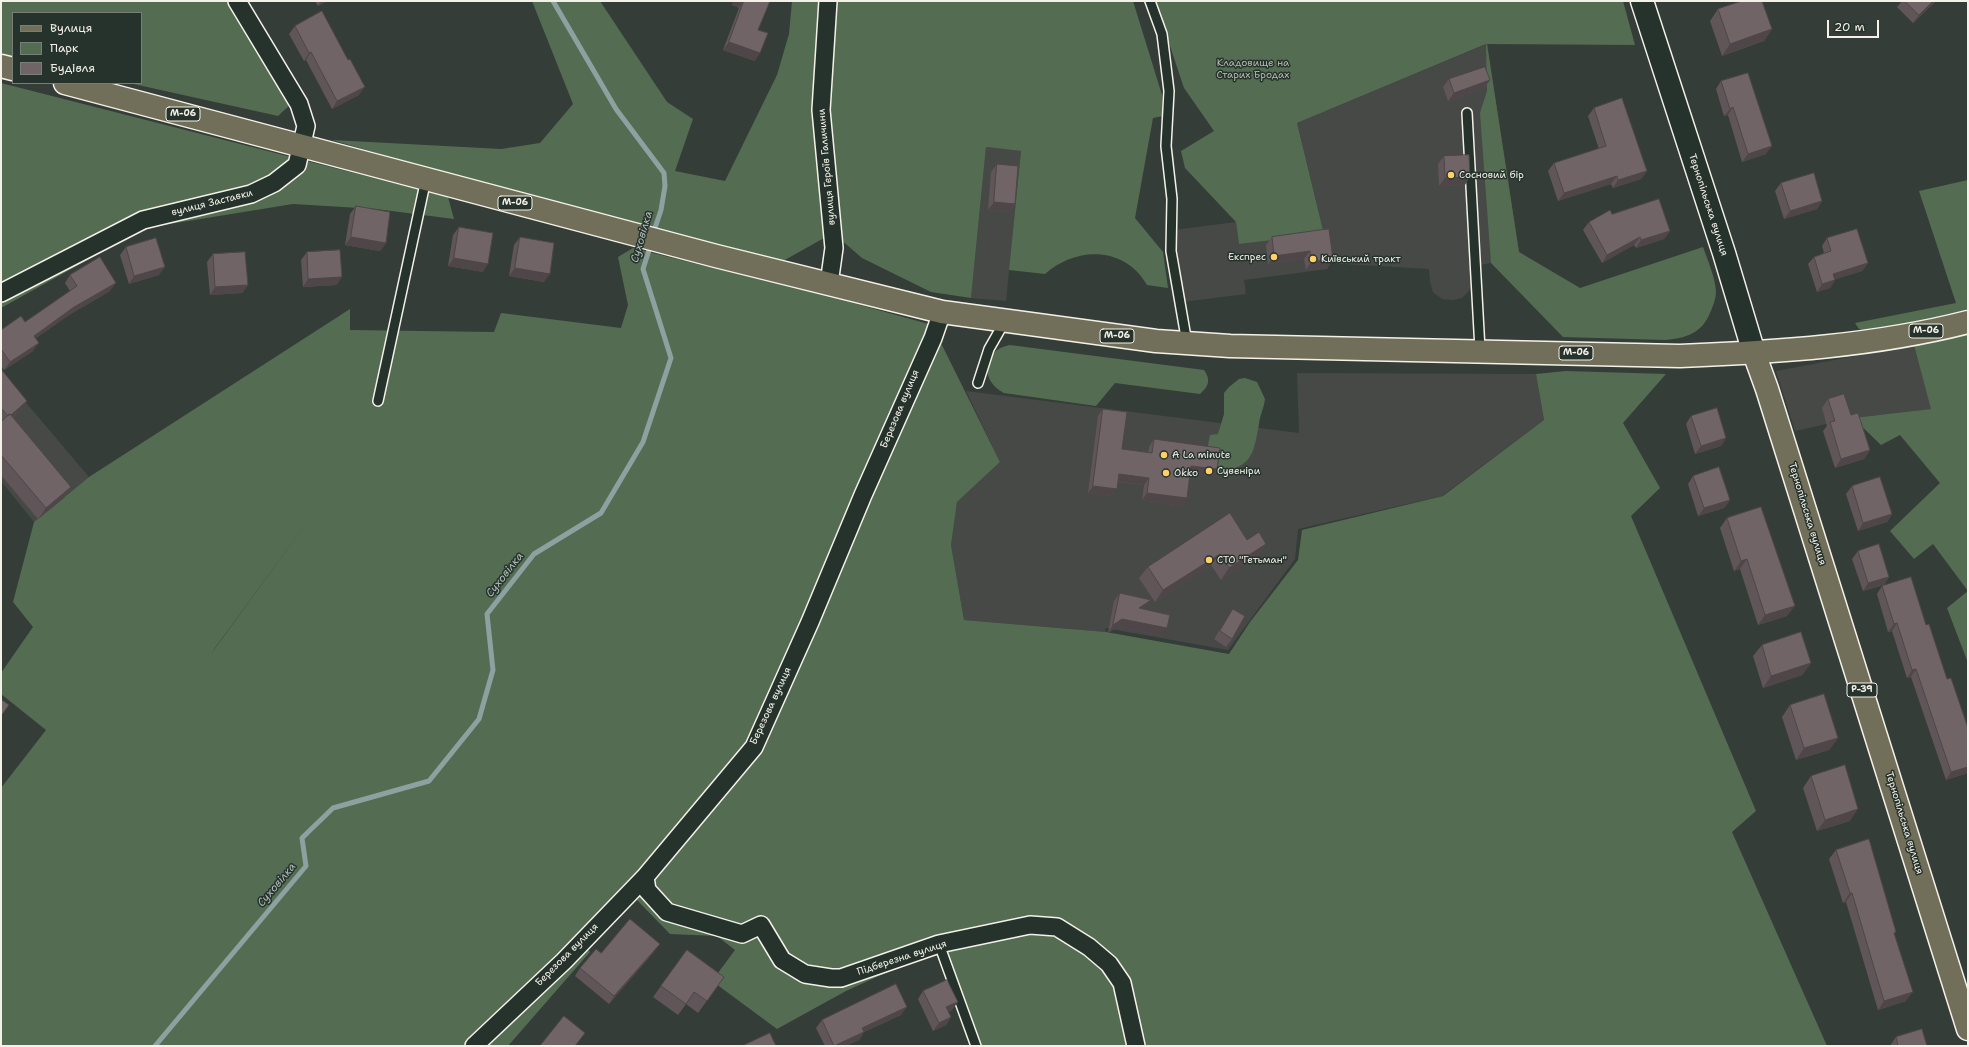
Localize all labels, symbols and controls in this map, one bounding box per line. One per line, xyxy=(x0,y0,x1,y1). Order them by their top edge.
legend xyxy=(12,12,142,84)
scale bar xyxy=(1829,12,1881,38)
text: 20 m xyxy=(1834,19,1865,35)
text: Вулиця xyxy=(50,20,92,36)
text: Парк xyxy=(50,40,78,56)
park label: Кладовище на Старих Бродах xyxy=(1217,57,1289,80)
text: Будівля xyxy=(50,60,95,76)
road number: М-06 xyxy=(166,107,200,121)
street label: вулиця Героїв Галичини xyxy=(816,108,838,226)
street label: Тернопільська вулиця xyxy=(1686,152,1730,258)
place label: Сосновий бір xyxy=(1459,169,1524,181)
marker: Сосновий бір xyxy=(1446,170,1456,180)
street label: вулиця Заставки xyxy=(170,187,254,219)
road number: М-06 xyxy=(498,196,532,210)
water label: Суховілка xyxy=(628,210,656,264)
place label: Експрес xyxy=(1228,251,1266,263)
marker: Експрес xyxy=(1269,252,1279,262)
place label: Київський тракт xyxy=(1321,253,1401,265)
marker: Київський тракт xyxy=(1308,254,1318,264)
road number: М-06 xyxy=(1909,324,1943,338)
road number: М-06 xyxy=(1100,329,1134,343)
road number: М-06 xyxy=(1559,346,1593,360)
street label: Березова вулиця xyxy=(878,368,922,450)
place label: A La minute xyxy=(1172,449,1230,461)
marker: A La minute xyxy=(1159,450,1169,460)
street label: Тернопільська вулиця xyxy=(1786,461,1828,567)
place label: Сувеніри xyxy=(1217,465,1260,477)
marker: Сувеніри xyxy=(1204,466,1214,476)
place label: Okko xyxy=(1174,467,1198,479)
marker: Okko xyxy=(1161,468,1171,478)
water label: Суховілка xyxy=(483,550,527,600)
place label: СТО "Гетьман" xyxy=(1217,554,1287,566)
marker: СТО "Гетьман" xyxy=(1204,555,1214,565)
street label: Березова вулиця xyxy=(748,665,794,747)
road number: Р-39 xyxy=(1847,683,1877,697)
street label: Тернопільська вулиця xyxy=(1883,770,1925,876)
water label: Суховілка xyxy=(255,860,299,910)
street label: Березова вулиця xyxy=(533,921,601,989)
street label: Підберезна вулиця xyxy=(856,938,948,978)

